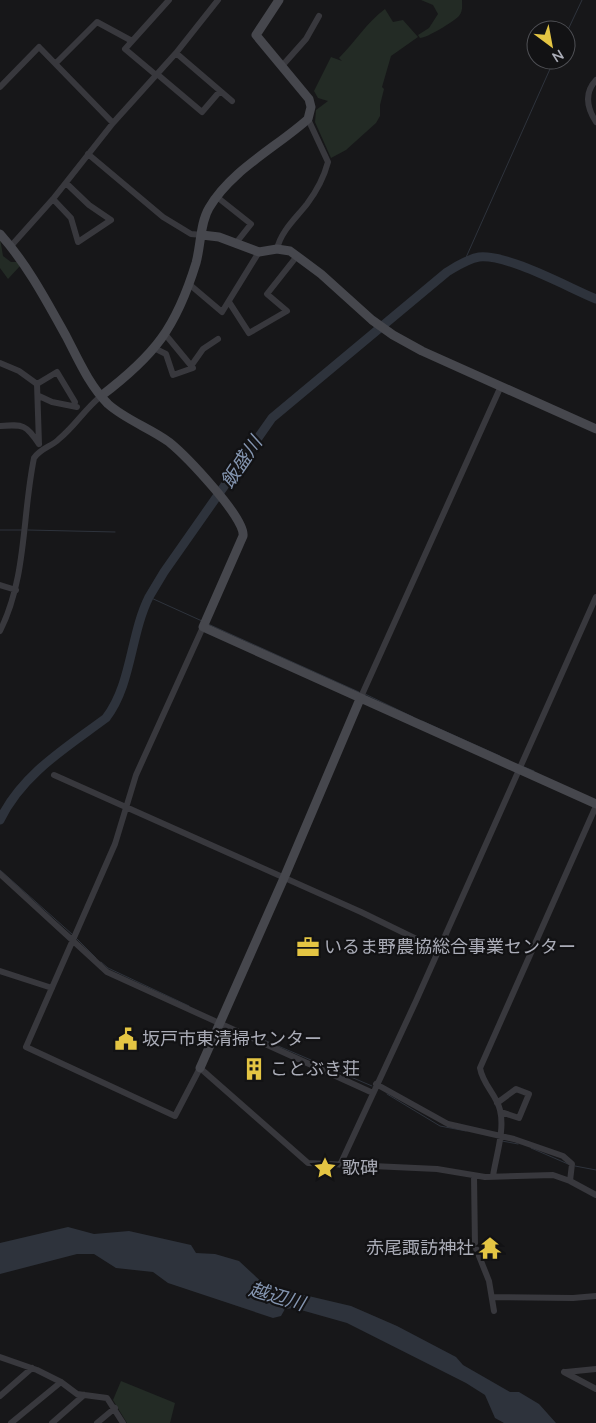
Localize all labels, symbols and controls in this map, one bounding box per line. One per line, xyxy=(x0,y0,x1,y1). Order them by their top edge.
north arrow xyxy=(526,20,576,70)
text: N xyxy=(548,45,567,66)
water label: 飯盛川 xyxy=(215,430,270,493)
office icon: いるま野農協総合事業センター xyxy=(295,934,321,960)
place label: いるま野農協総合事業センター xyxy=(324,935,576,959)
public building icon: 坂戸市東清掃センター xyxy=(113,1026,139,1052)
place label: 坂戸市東清掃センター xyxy=(142,1027,322,1051)
building icon: ことぶき荘 xyxy=(241,1056,267,1082)
place label: ことぶき荘 xyxy=(270,1057,360,1081)
place icon: 歌碑 xyxy=(312,1155,338,1181)
place label: 歌碑 xyxy=(342,1156,378,1180)
temple icon: 赤尾諏訪神社 xyxy=(477,1235,503,1261)
place label: 赤尾諏訪神社 xyxy=(366,1236,474,1260)
water label: 越辺川 xyxy=(246,1277,310,1318)

